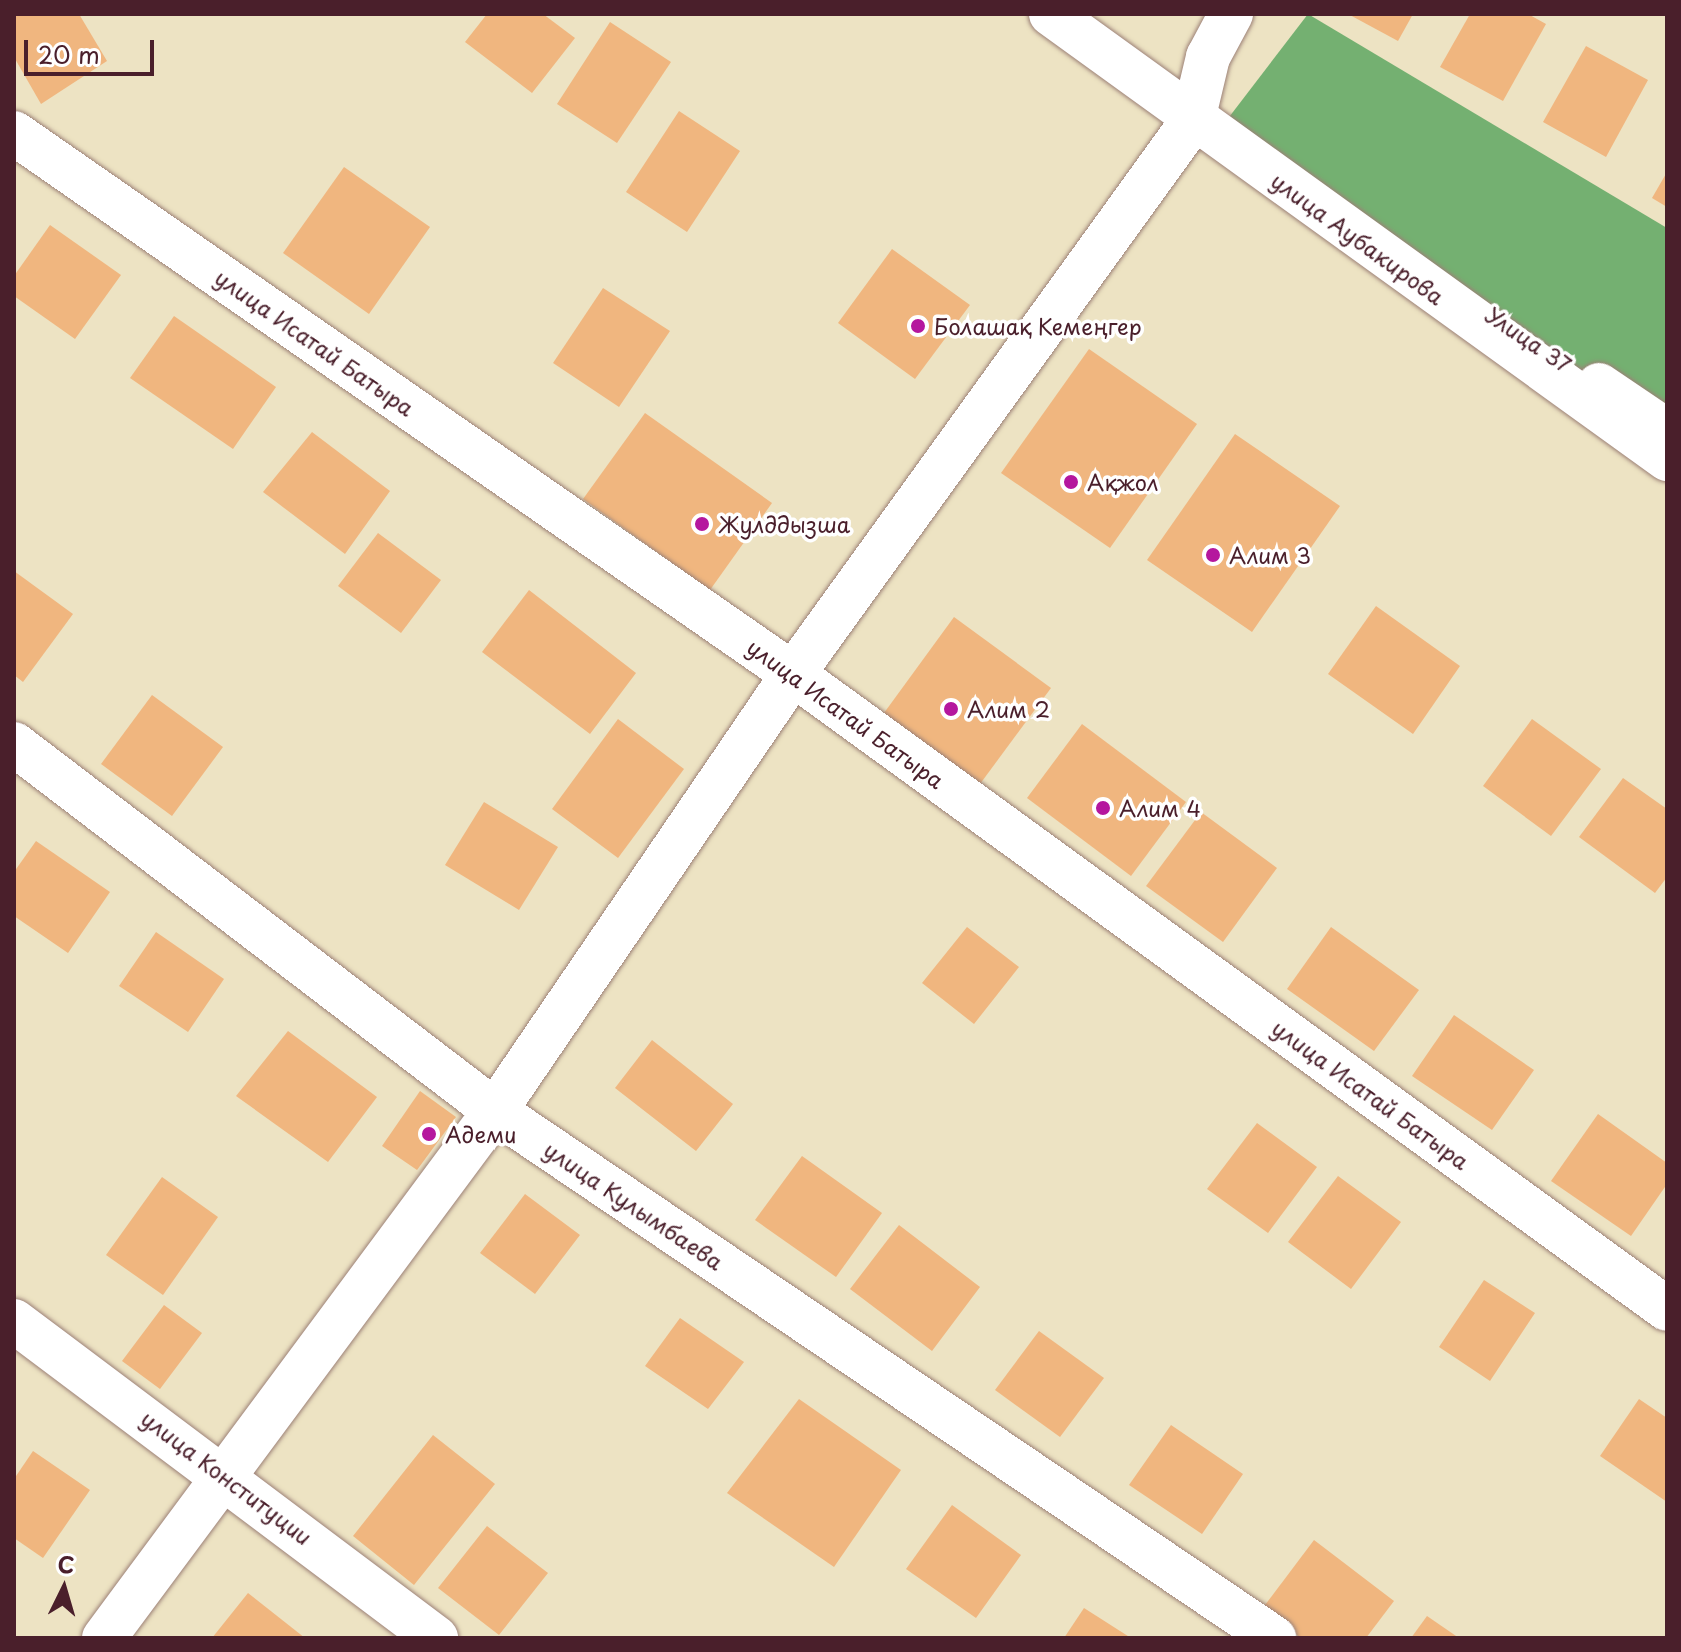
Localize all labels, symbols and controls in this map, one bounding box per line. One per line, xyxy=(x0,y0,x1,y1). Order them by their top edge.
scale bar xyxy=(28,24,158,74)
text: 20 m xyxy=(38,36,100,72)
street label: улица Аубакирова xyxy=(1266,166,1450,310)
street label: улица Исатай Батыра xyxy=(210,263,420,421)
street label: Улица 37 xyxy=(1481,300,1577,378)
place label: Болашақ Кемеңгер xyxy=(934,313,1144,339)
marker: Болашақ Кемеңгер xyxy=(909,317,927,335)
place label: Ақжол xyxy=(1087,469,1158,495)
marker: Ақжол xyxy=(1062,473,1080,491)
place label: Жулддызша xyxy=(718,511,850,537)
marker: Жулддызша xyxy=(693,515,711,533)
place label: Алим 3 xyxy=(1229,542,1311,568)
marker: Алим 3 xyxy=(1204,546,1222,564)
street label: улица Исатай Батыра xyxy=(742,632,950,794)
place label: Алим 2 xyxy=(967,696,1050,722)
marker: Алим 2 xyxy=(942,700,960,718)
place label: Алим 4 xyxy=(1119,795,1201,821)
marker: Алим 4 xyxy=(1094,799,1112,817)
street label: улица Исатай Батыра xyxy=(1267,1013,1475,1175)
place label: Адеми xyxy=(445,1121,516,1147)
marker: Адеми xyxy=(420,1125,438,1143)
street label: улица Кулымбаева xyxy=(539,1135,729,1275)
street label: улица Конституции xyxy=(136,1404,318,1550)
text: С xyxy=(56,1546,76,1581)
north arrow xyxy=(24,1548,104,1628)

